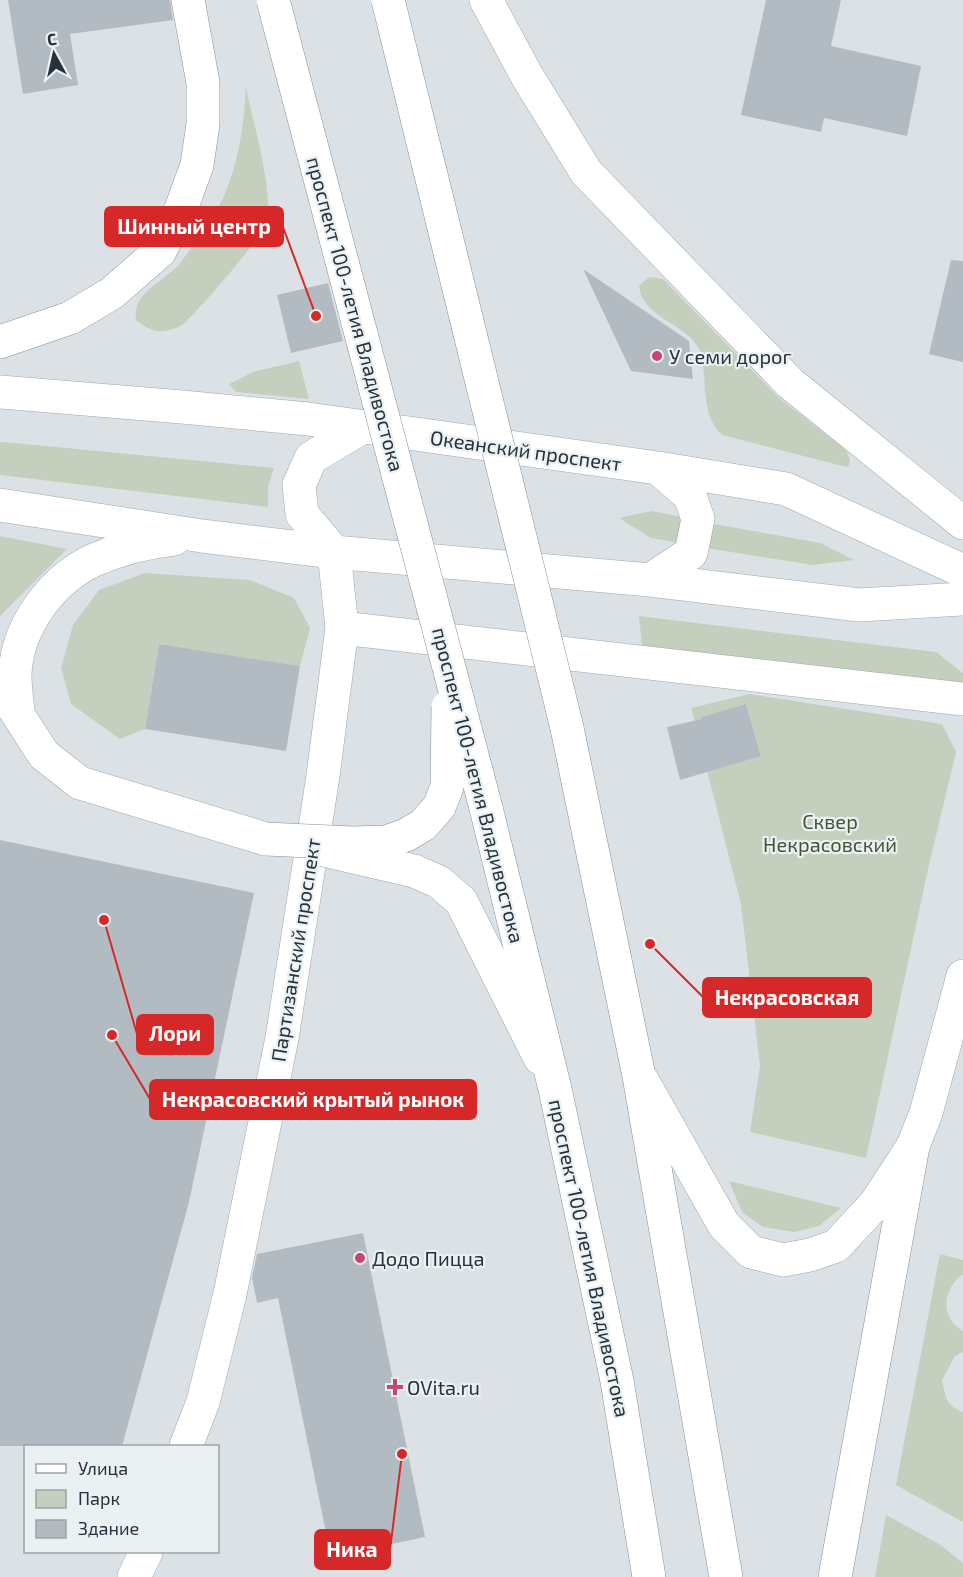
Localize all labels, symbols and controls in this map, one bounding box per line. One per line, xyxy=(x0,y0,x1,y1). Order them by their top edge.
north arrow xyxy=(24,24,84,84)
text: С xyxy=(46,29,58,49)
street label: проспект 100-летия Владивостока xyxy=(302,154,410,474)
callout: Шинный центр xyxy=(105,207,283,246)
text: Шинный центр xyxy=(117,213,271,238)
place label: У семи дорог xyxy=(669,344,792,368)
marker: У семи дорог xyxy=(650,349,664,363)
street label: Океанский проспект xyxy=(429,425,623,475)
street label: проспект 100-летия Владивостока xyxy=(428,625,530,945)
park label: Сквер Некрасовский xyxy=(763,809,897,856)
street label: Партизанский проспект xyxy=(265,836,325,1063)
callout: Некрасовская xyxy=(703,978,871,1017)
text: Некрасовская xyxy=(715,984,859,1009)
callout: Лори xyxy=(137,1015,213,1054)
text: Лори xyxy=(149,1020,201,1045)
callout: Некрасовский крытый рынок xyxy=(150,1080,476,1119)
text: Некрасовский крытый рынок xyxy=(162,1086,464,1111)
street label: проспект 100-летия Владивостока xyxy=(545,1097,635,1419)
place label: Додо Пицца xyxy=(372,1246,484,1270)
marker: Додо Пицца xyxy=(353,1251,367,1265)
place label: OVita.ru xyxy=(407,1375,480,1399)
marker: OVita.ru xyxy=(388,1380,402,1394)
legend xyxy=(24,1445,219,1553)
text: Улица xyxy=(78,1457,128,1479)
text: Парк xyxy=(78,1487,120,1509)
text: Здание xyxy=(78,1517,139,1539)
callout: Ника xyxy=(315,1530,390,1569)
text: Ника xyxy=(326,1536,378,1561)

